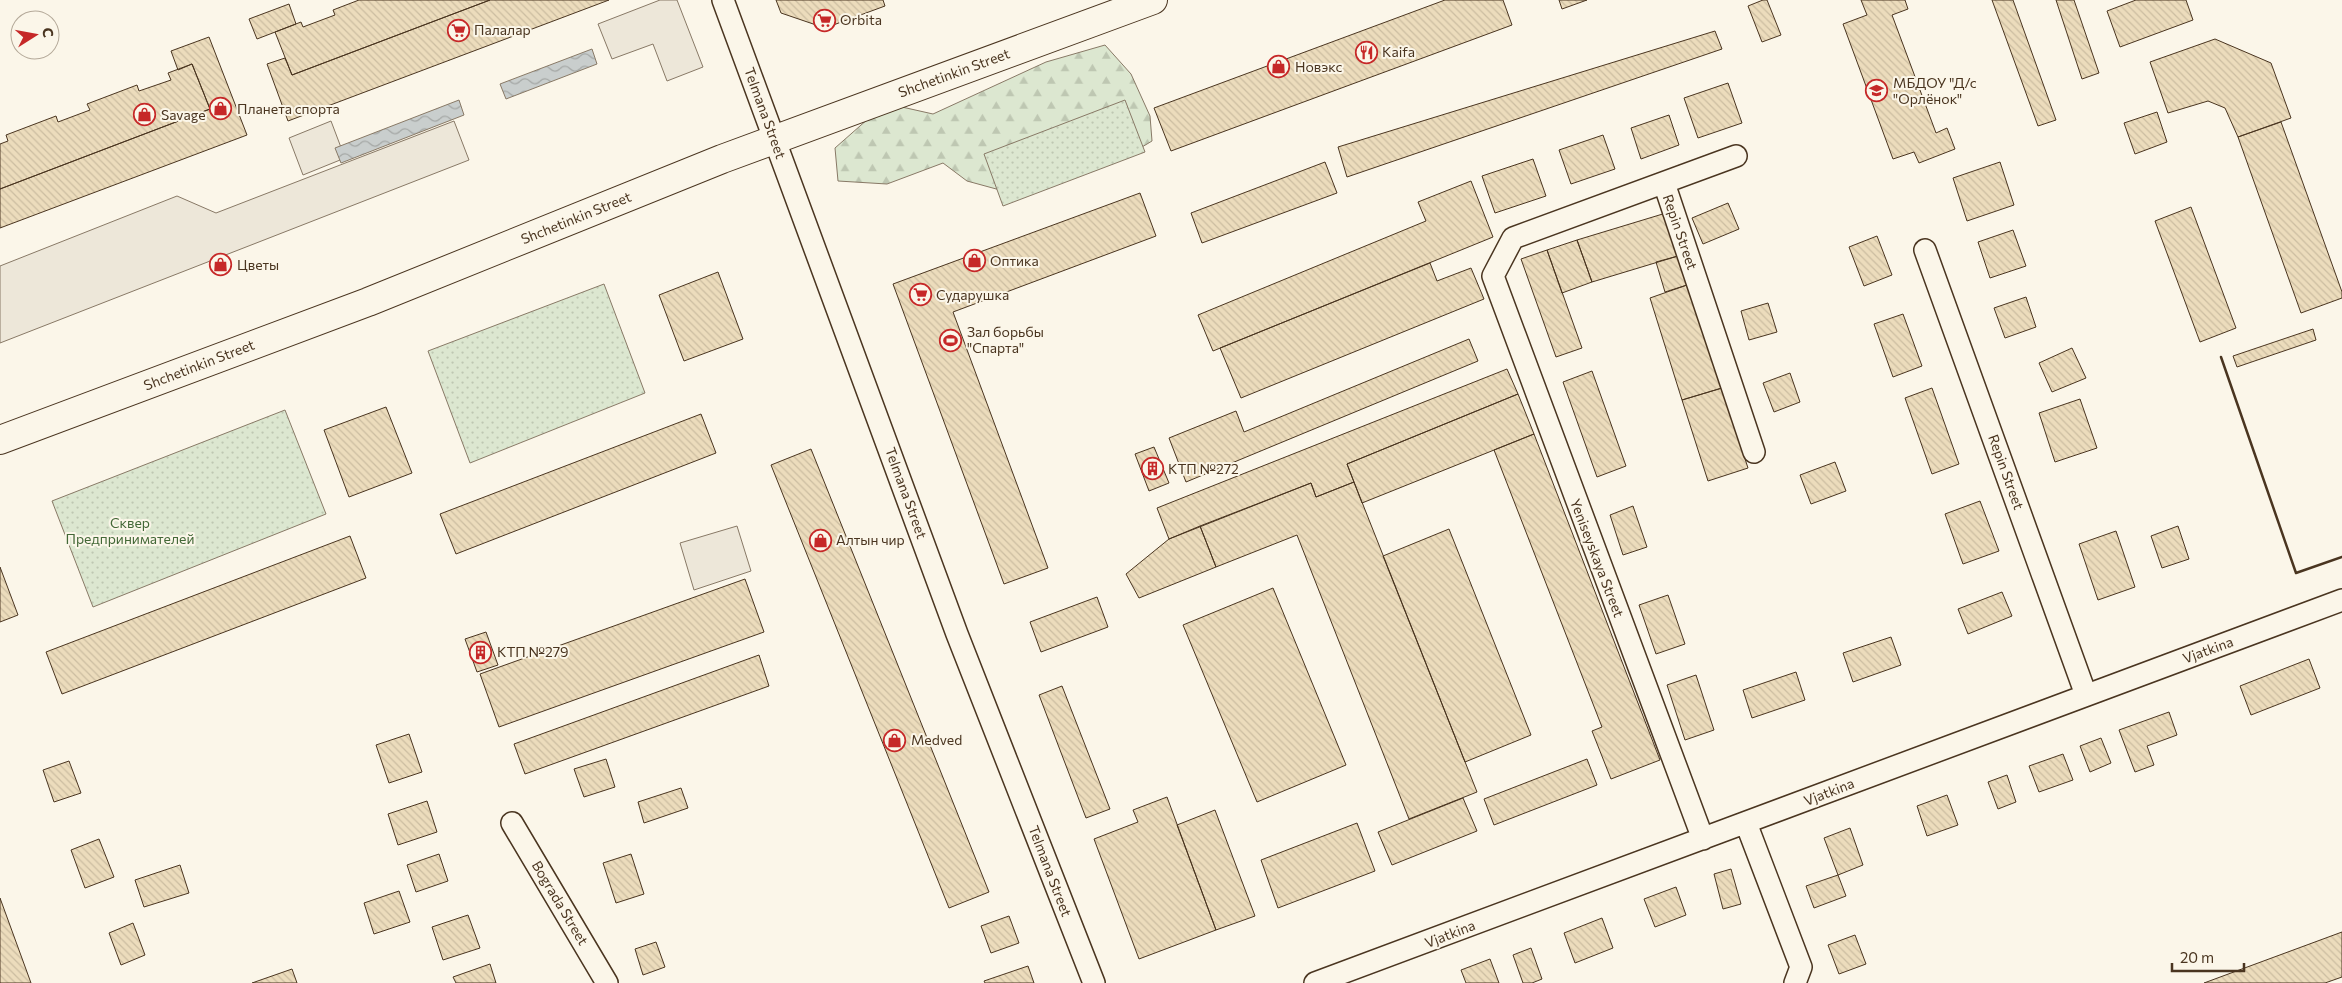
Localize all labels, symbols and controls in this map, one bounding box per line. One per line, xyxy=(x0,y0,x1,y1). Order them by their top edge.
supermarket icon: Orbita xyxy=(812,8,836,32)
north arrow xyxy=(10,10,60,60)
place label: Orbita xyxy=(840,11,882,28)
supermarket icon: Палалар xyxy=(446,18,470,42)
place label: Палалар xyxy=(474,21,531,38)
text: С xyxy=(39,26,58,39)
restaurant icon: Kaifa xyxy=(1354,40,1378,64)
place label: Kaifa xyxy=(1382,43,1415,60)
street label: Shchetinkin Street xyxy=(896,44,1012,101)
shop icon: Новэкс xyxy=(1267,55,1291,79)
place label: Новэкс xyxy=(1295,58,1342,75)
street label: Telmana Street xyxy=(741,65,790,161)
place label: МБДОУ "Д/с "Орлёнок" xyxy=(1893,74,1977,107)
school or university icon: МБДОУ "Д/с "Орлёнок" xyxy=(1865,79,1889,103)
shop icon: Планета спорта xyxy=(209,97,233,121)
place label: Планета спорта xyxy=(237,100,340,117)
shop icon: Savage xyxy=(133,103,157,127)
place label: Savage xyxy=(161,106,206,123)
street label: Shchetinkin Street xyxy=(518,188,634,247)
street label: Repin Street xyxy=(1660,192,1701,272)
shop icon: Оптика xyxy=(962,249,986,273)
place label: Оптика xyxy=(990,252,1039,269)
shop icon: Цветы xyxy=(209,253,233,277)
place label: Цветы xyxy=(237,256,279,273)
supermarket icon: Сударушка xyxy=(908,283,932,307)
place label: Сударушка xyxy=(936,286,1009,303)
place label: Зал борьбы "Спарта" xyxy=(967,323,1044,356)
sports icon: Зал борьбы "Спарта" xyxy=(939,328,963,352)
street label: Shchetinkin Street xyxy=(141,335,257,393)
street label: Repin Street xyxy=(1985,432,2028,512)
street label: Telmana Street xyxy=(882,445,931,541)
building icon: КТП №272 xyxy=(1140,457,1164,481)
place label: КТП №272 xyxy=(1168,460,1239,477)
street label: Yeniseyskaya Street xyxy=(1567,496,1628,620)
park label: Сквер Предпринимателей xyxy=(65,514,195,547)
shop icon: Алтын чир xyxy=(808,528,832,552)
place label: Алтын чир xyxy=(836,531,905,548)
street label: Vjatkina xyxy=(2180,633,2236,667)
building icon: КТП №279 xyxy=(469,640,493,664)
place label: КТП №279 xyxy=(497,643,568,660)
shop icon: Medved xyxy=(883,728,907,752)
place label: Medved xyxy=(911,731,962,748)
street label: Vjatkina xyxy=(1801,774,1857,809)
street label: Telmana Street xyxy=(1025,823,1076,919)
street label: Bograda Street xyxy=(529,857,592,948)
street label: Vjatkina xyxy=(1422,916,1478,951)
scale bar xyxy=(2172,940,2244,972)
text: 20 m xyxy=(2180,948,2214,966)

